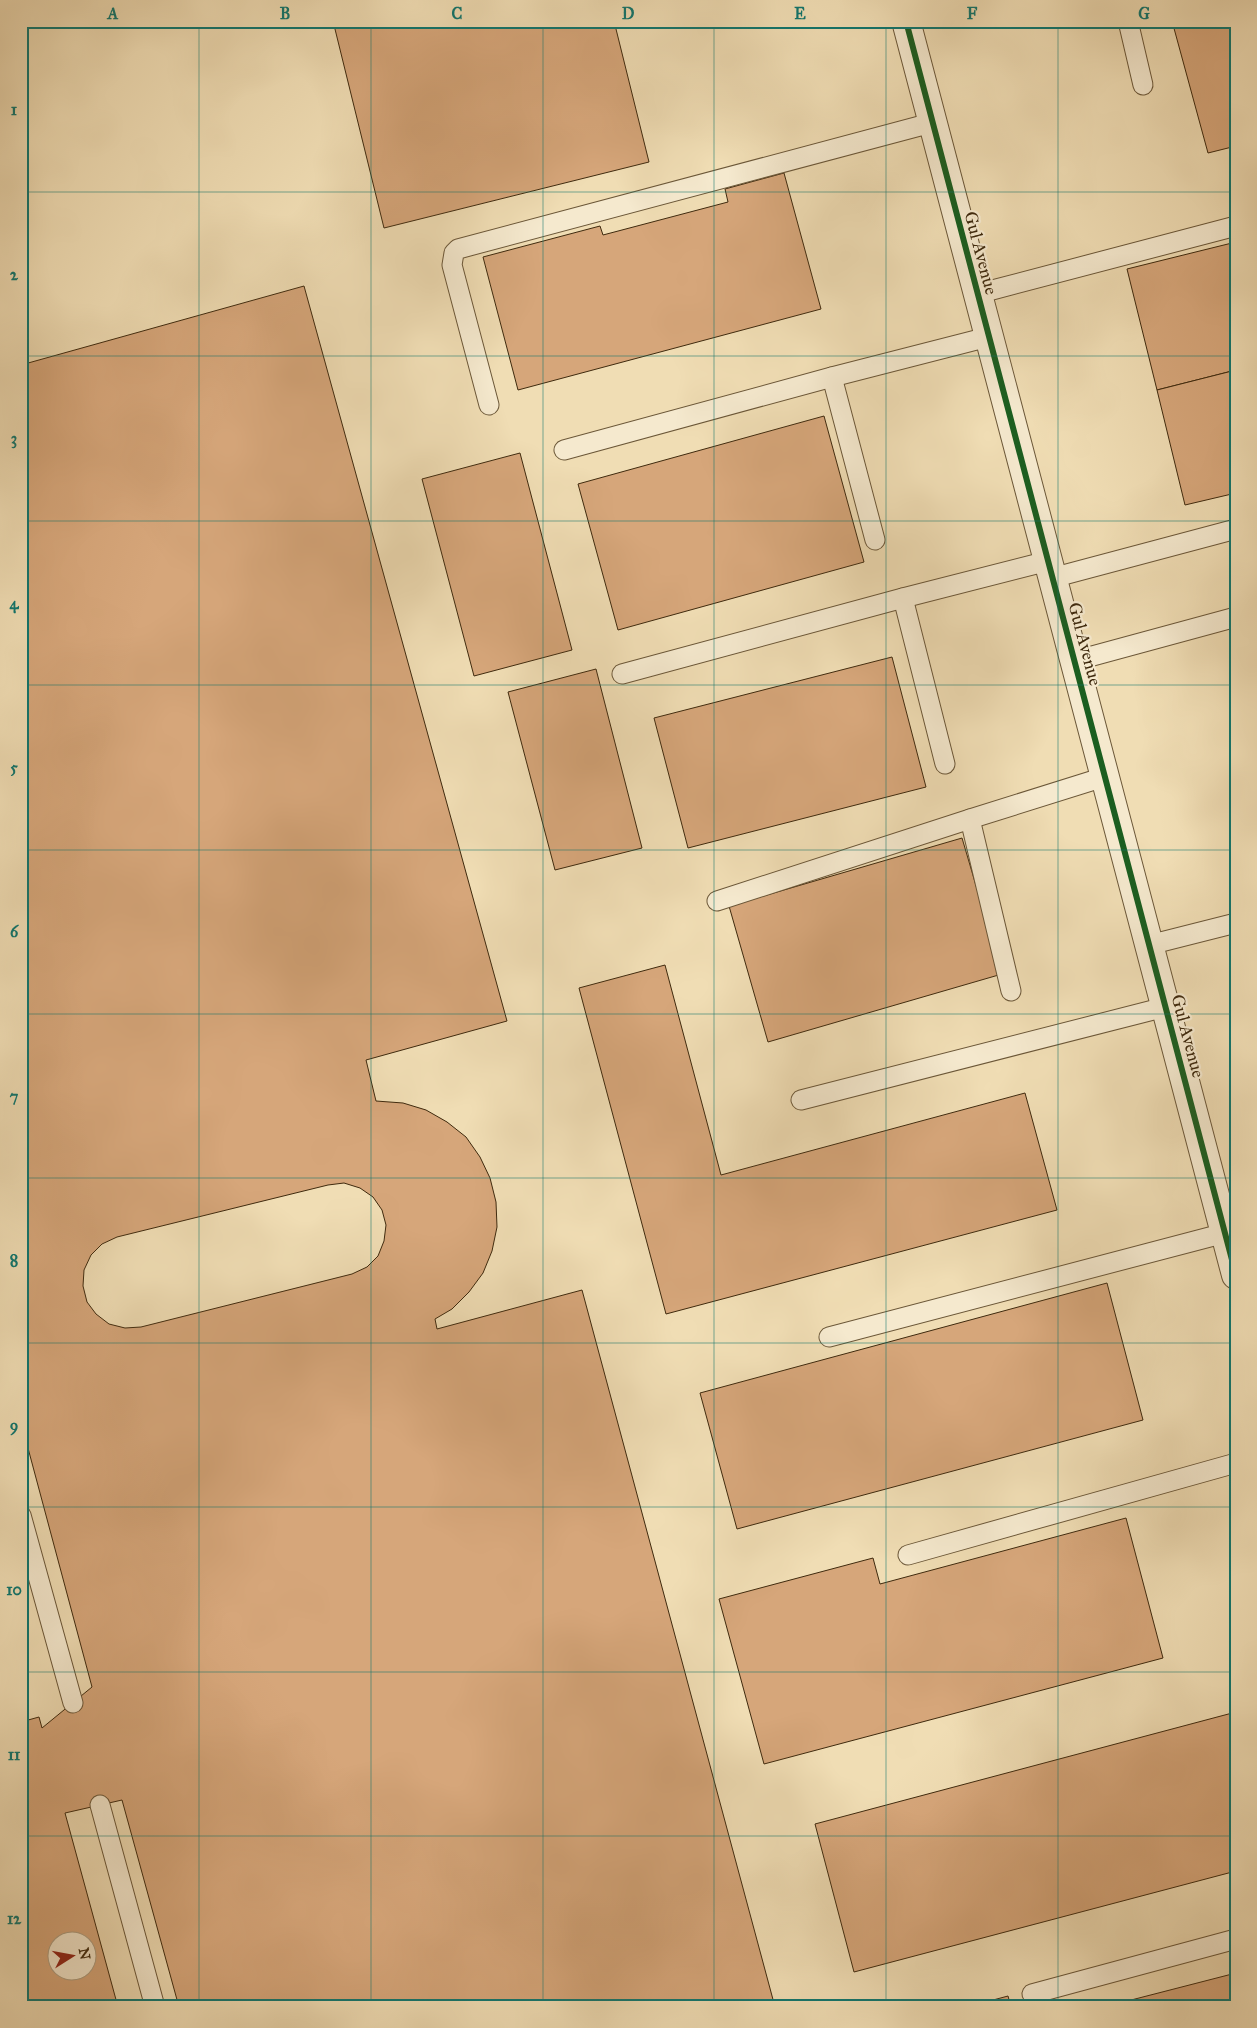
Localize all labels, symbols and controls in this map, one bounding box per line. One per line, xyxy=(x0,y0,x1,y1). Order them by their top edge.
text: A xyxy=(107,4,119,23)
text: B xyxy=(280,4,290,23)
text: C xyxy=(452,4,463,23)
text: D xyxy=(622,4,635,23)
text: E xyxy=(794,4,806,23)
text: F xyxy=(967,4,978,23)
text: G xyxy=(1138,4,1150,23)
text: 1 xyxy=(11,100,18,119)
street label: Gul Avenue xyxy=(959,209,1003,297)
text: 2 xyxy=(10,265,19,284)
text: 3 xyxy=(11,429,17,449)
text: 4 xyxy=(10,594,20,614)
street label: Gul Avenue xyxy=(1063,600,1107,688)
text: 5 xyxy=(10,758,18,777)
text: 6 xyxy=(10,922,19,941)
street label: Gul Avenue xyxy=(1166,992,1210,1080)
text: 7 xyxy=(10,1087,19,1106)
text: 8 xyxy=(10,1251,18,1270)
text: 9 xyxy=(10,1416,18,1436)
text: 10 xyxy=(6,1580,22,1599)
text: 11 xyxy=(8,1745,21,1764)
text: 12 xyxy=(7,1909,22,1928)
north arrow xyxy=(48,1930,98,1980)
text: N xyxy=(75,1946,94,1961)

